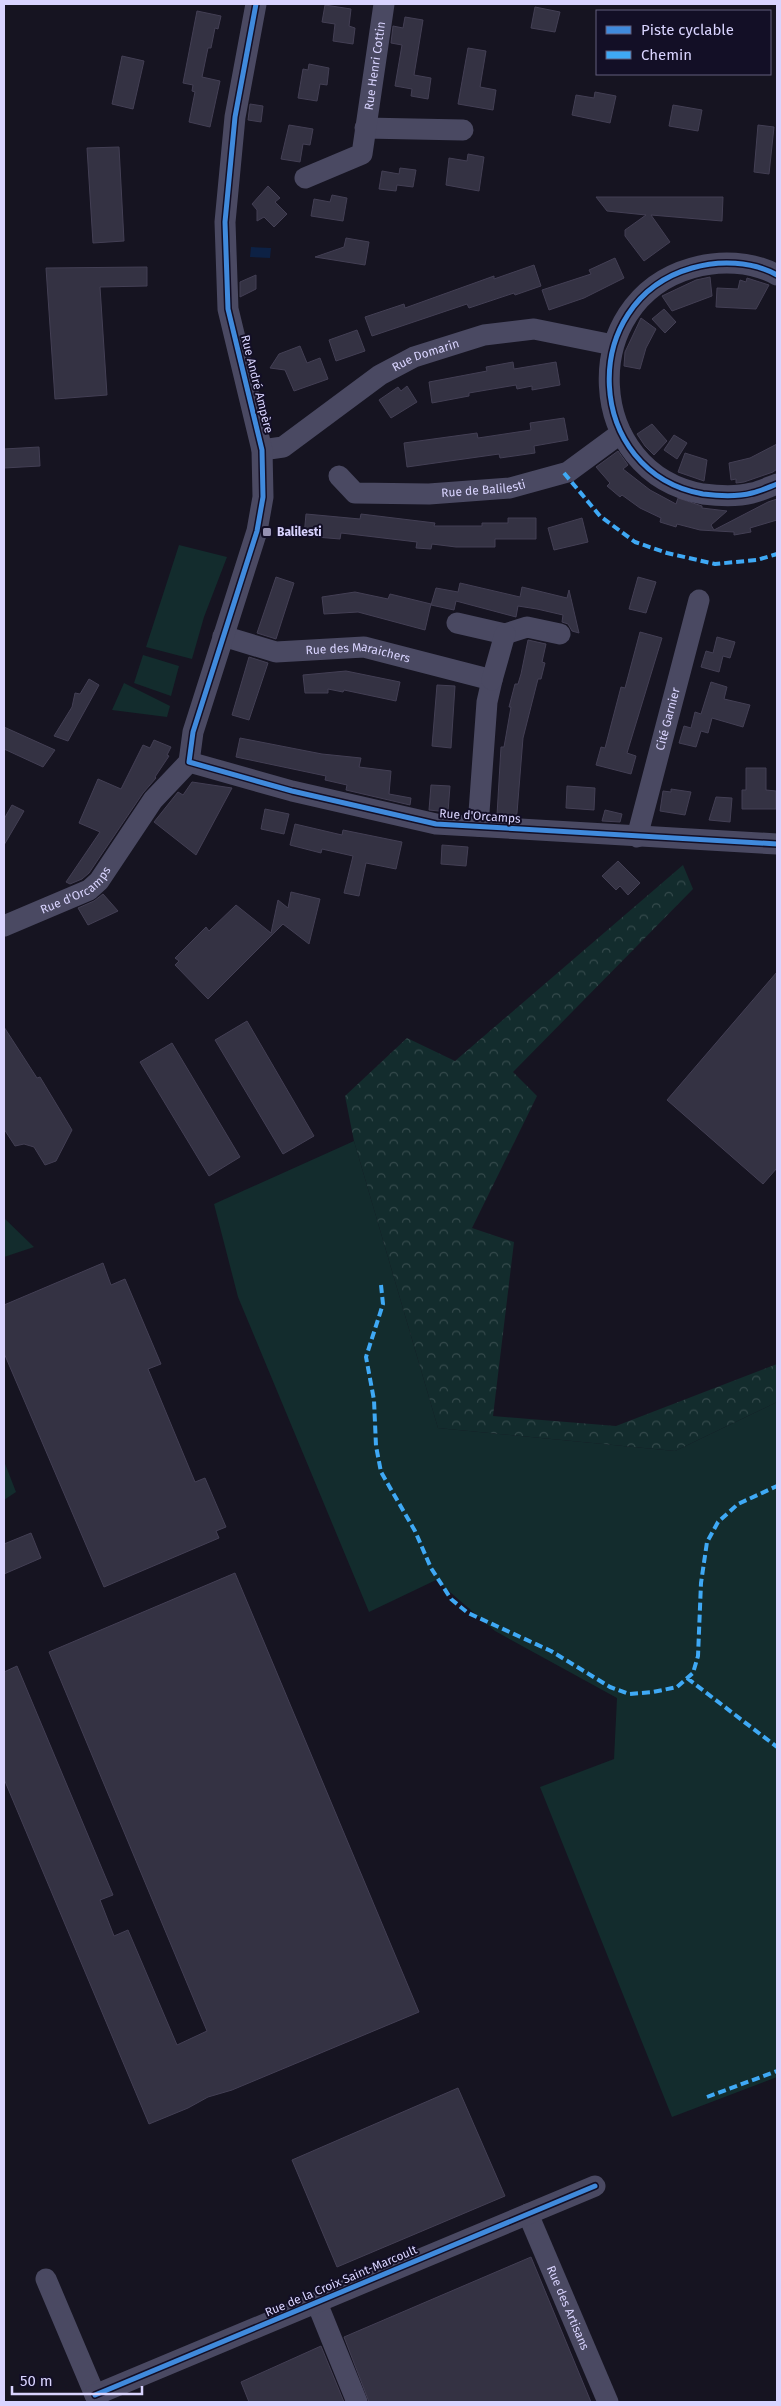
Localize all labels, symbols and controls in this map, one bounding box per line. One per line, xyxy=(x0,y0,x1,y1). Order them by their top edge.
legend xyxy=(596,10,771,75)
street label: Rue Henri Cottin xyxy=(362,20,388,111)
text: Piste cyclable xyxy=(641,21,734,39)
text: Chemin xyxy=(641,46,692,64)
street label: Rue André Ampère xyxy=(238,333,276,435)
street label: Rue Domarin xyxy=(390,336,461,374)
street label: Rue de Balilesti xyxy=(441,477,527,500)
place label: Balilesti xyxy=(277,525,322,539)
marker: Balilesti xyxy=(261,526,273,538)
street label: Rue des Maraichers xyxy=(305,640,412,666)
street label: Cité Garnier xyxy=(653,686,683,752)
street label: Rue d'Orcamps xyxy=(439,806,522,826)
street label: Rue d'Orcamps xyxy=(38,863,114,917)
street label: Rue de la Croix Saint-Marcoult xyxy=(263,2242,420,2319)
street label: Rue des Artisans xyxy=(544,2263,592,2353)
scale bar xyxy=(12,2364,142,2396)
text: 50 m xyxy=(20,2372,53,2390)

